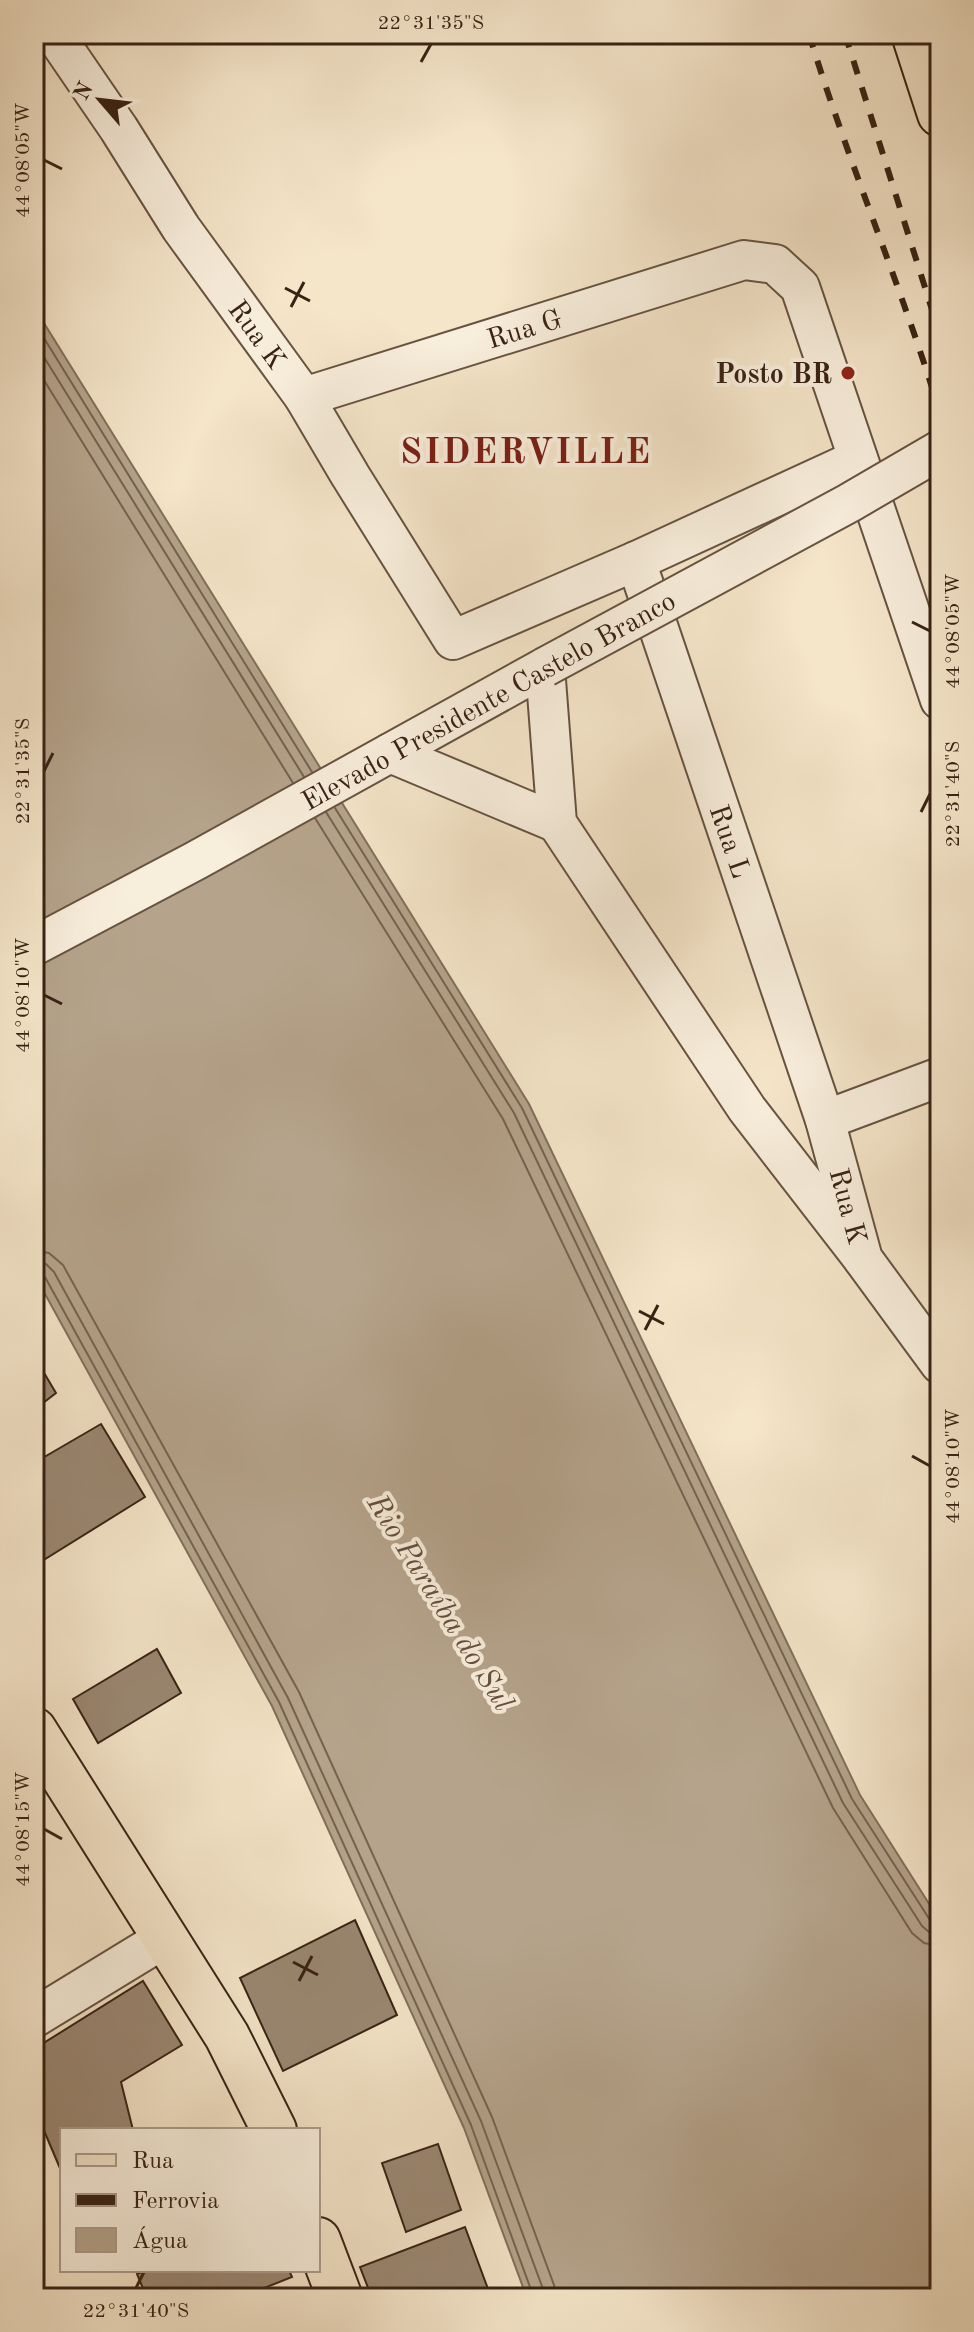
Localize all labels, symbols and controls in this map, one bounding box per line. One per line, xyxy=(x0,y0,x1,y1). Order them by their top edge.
text: 22°31'35"S xyxy=(378,14,484,34)
north arrow xyxy=(60,60,140,140)
text: N xyxy=(70,79,98,104)
text: 44°08'05"W xyxy=(14,102,34,218)
street label: Rua K xyxy=(221,296,290,375)
street label: Rua G xyxy=(484,306,566,355)
place label: Posto BR xyxy=(715,362,832,390)
marker: Posto BR xyxy=(839,364,857,382)
district label: SIDERVILLE xyxy=(400,436,652,472)
text: 44°08'05"W xyxy=(944,573,964,689)
street label: Elevado Presidente Castelo Branco xyxy=(298,588,681,817)
text: 22°31'35"S xyxy=(14,718,34,824)
text: 22°31'40"S xyxy=(944,741,964,847)
street label: Rua L xyxy=(703,802,754,882)
text: 44°08'10"W xyxy=(14,937,34,1053)
street label: Rua K xyxy=(823,1166,870,1248)
text: 44°08'10"W xyxy=(944,1408,964,1524)
water label: Rio Paraíba do Sul xyxy=(360,1489,518,1717)
text: 44°08'15"W xyxy=(14,1771,34,1887)
legend xyxy=(60,2128,320,2272)
text: Rua xyxy=(132,2150,174,2174)
text: Ferrovia xyxy=(132,2190,219,2214)
text: Água xyxy=(132,2226,188,2254)
text: 22°31'40"S xyxy=(83,2302,189,2322)

